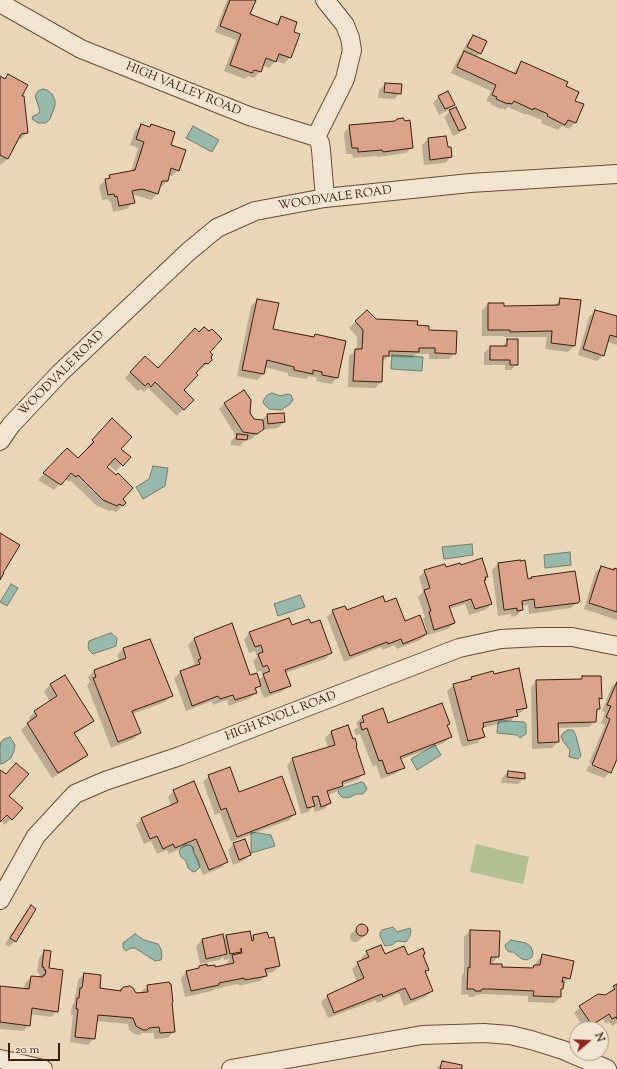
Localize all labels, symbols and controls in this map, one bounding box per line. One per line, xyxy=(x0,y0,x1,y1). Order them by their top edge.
street label: HIGH VALLEY ROAD xyxy=(123,60,243,120)
street label: WOODVALE ROAD xyxy=(277,184,393,214)
street label: WOODVALE ROAD xyxy=(16,328,108,420)
street label: HIGH KNOLL ROAD xyxy=(223,689,339,745)
north arrow xyxy=(569,1021,609,1061)
text: N xyxy=(590,1031,608,1044)
scale bar xyxy=(10,1035,62,1061)
text: 20 m xyxy=(15,1041,39,1059)

